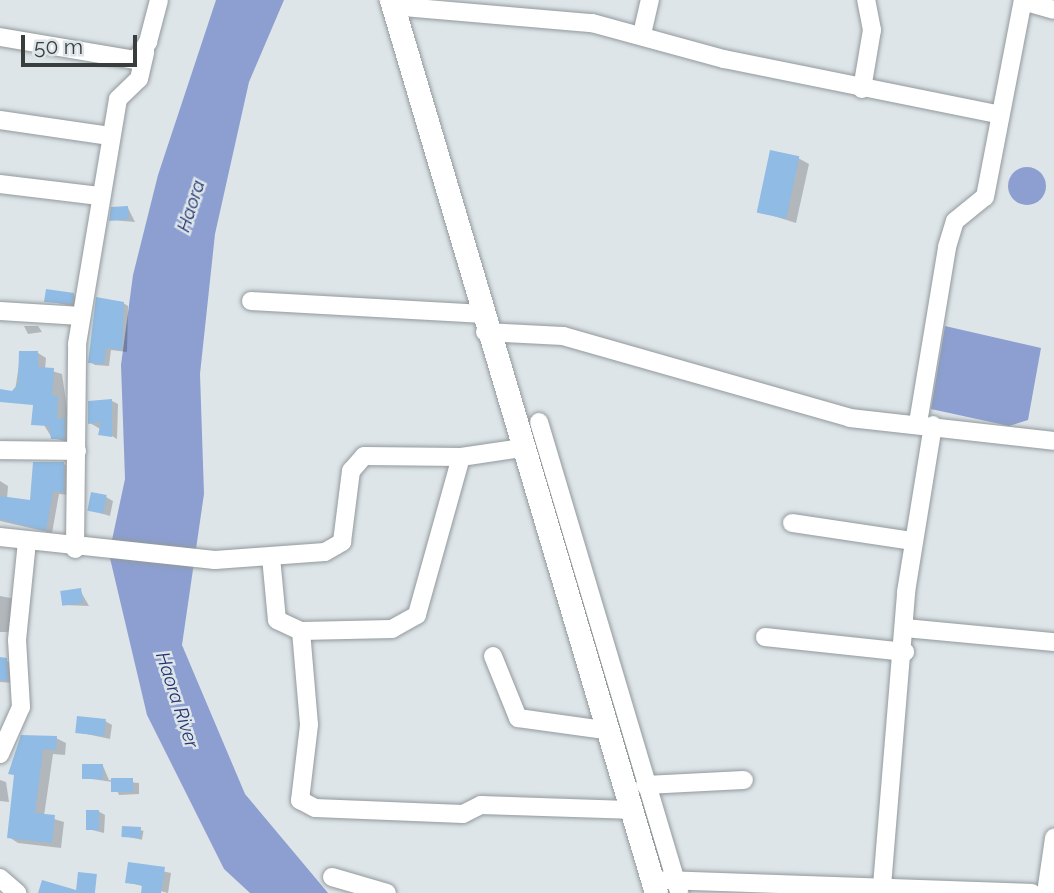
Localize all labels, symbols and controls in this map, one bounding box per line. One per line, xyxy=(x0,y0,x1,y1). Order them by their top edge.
scale bar xyxy=(24,21,140,65)
text: 50 m xyxy=(34,34,83,59)
water label: Haora xyxy=(172,177,210,235)
water label: Haora River xyxy=(151,649,203,751)

